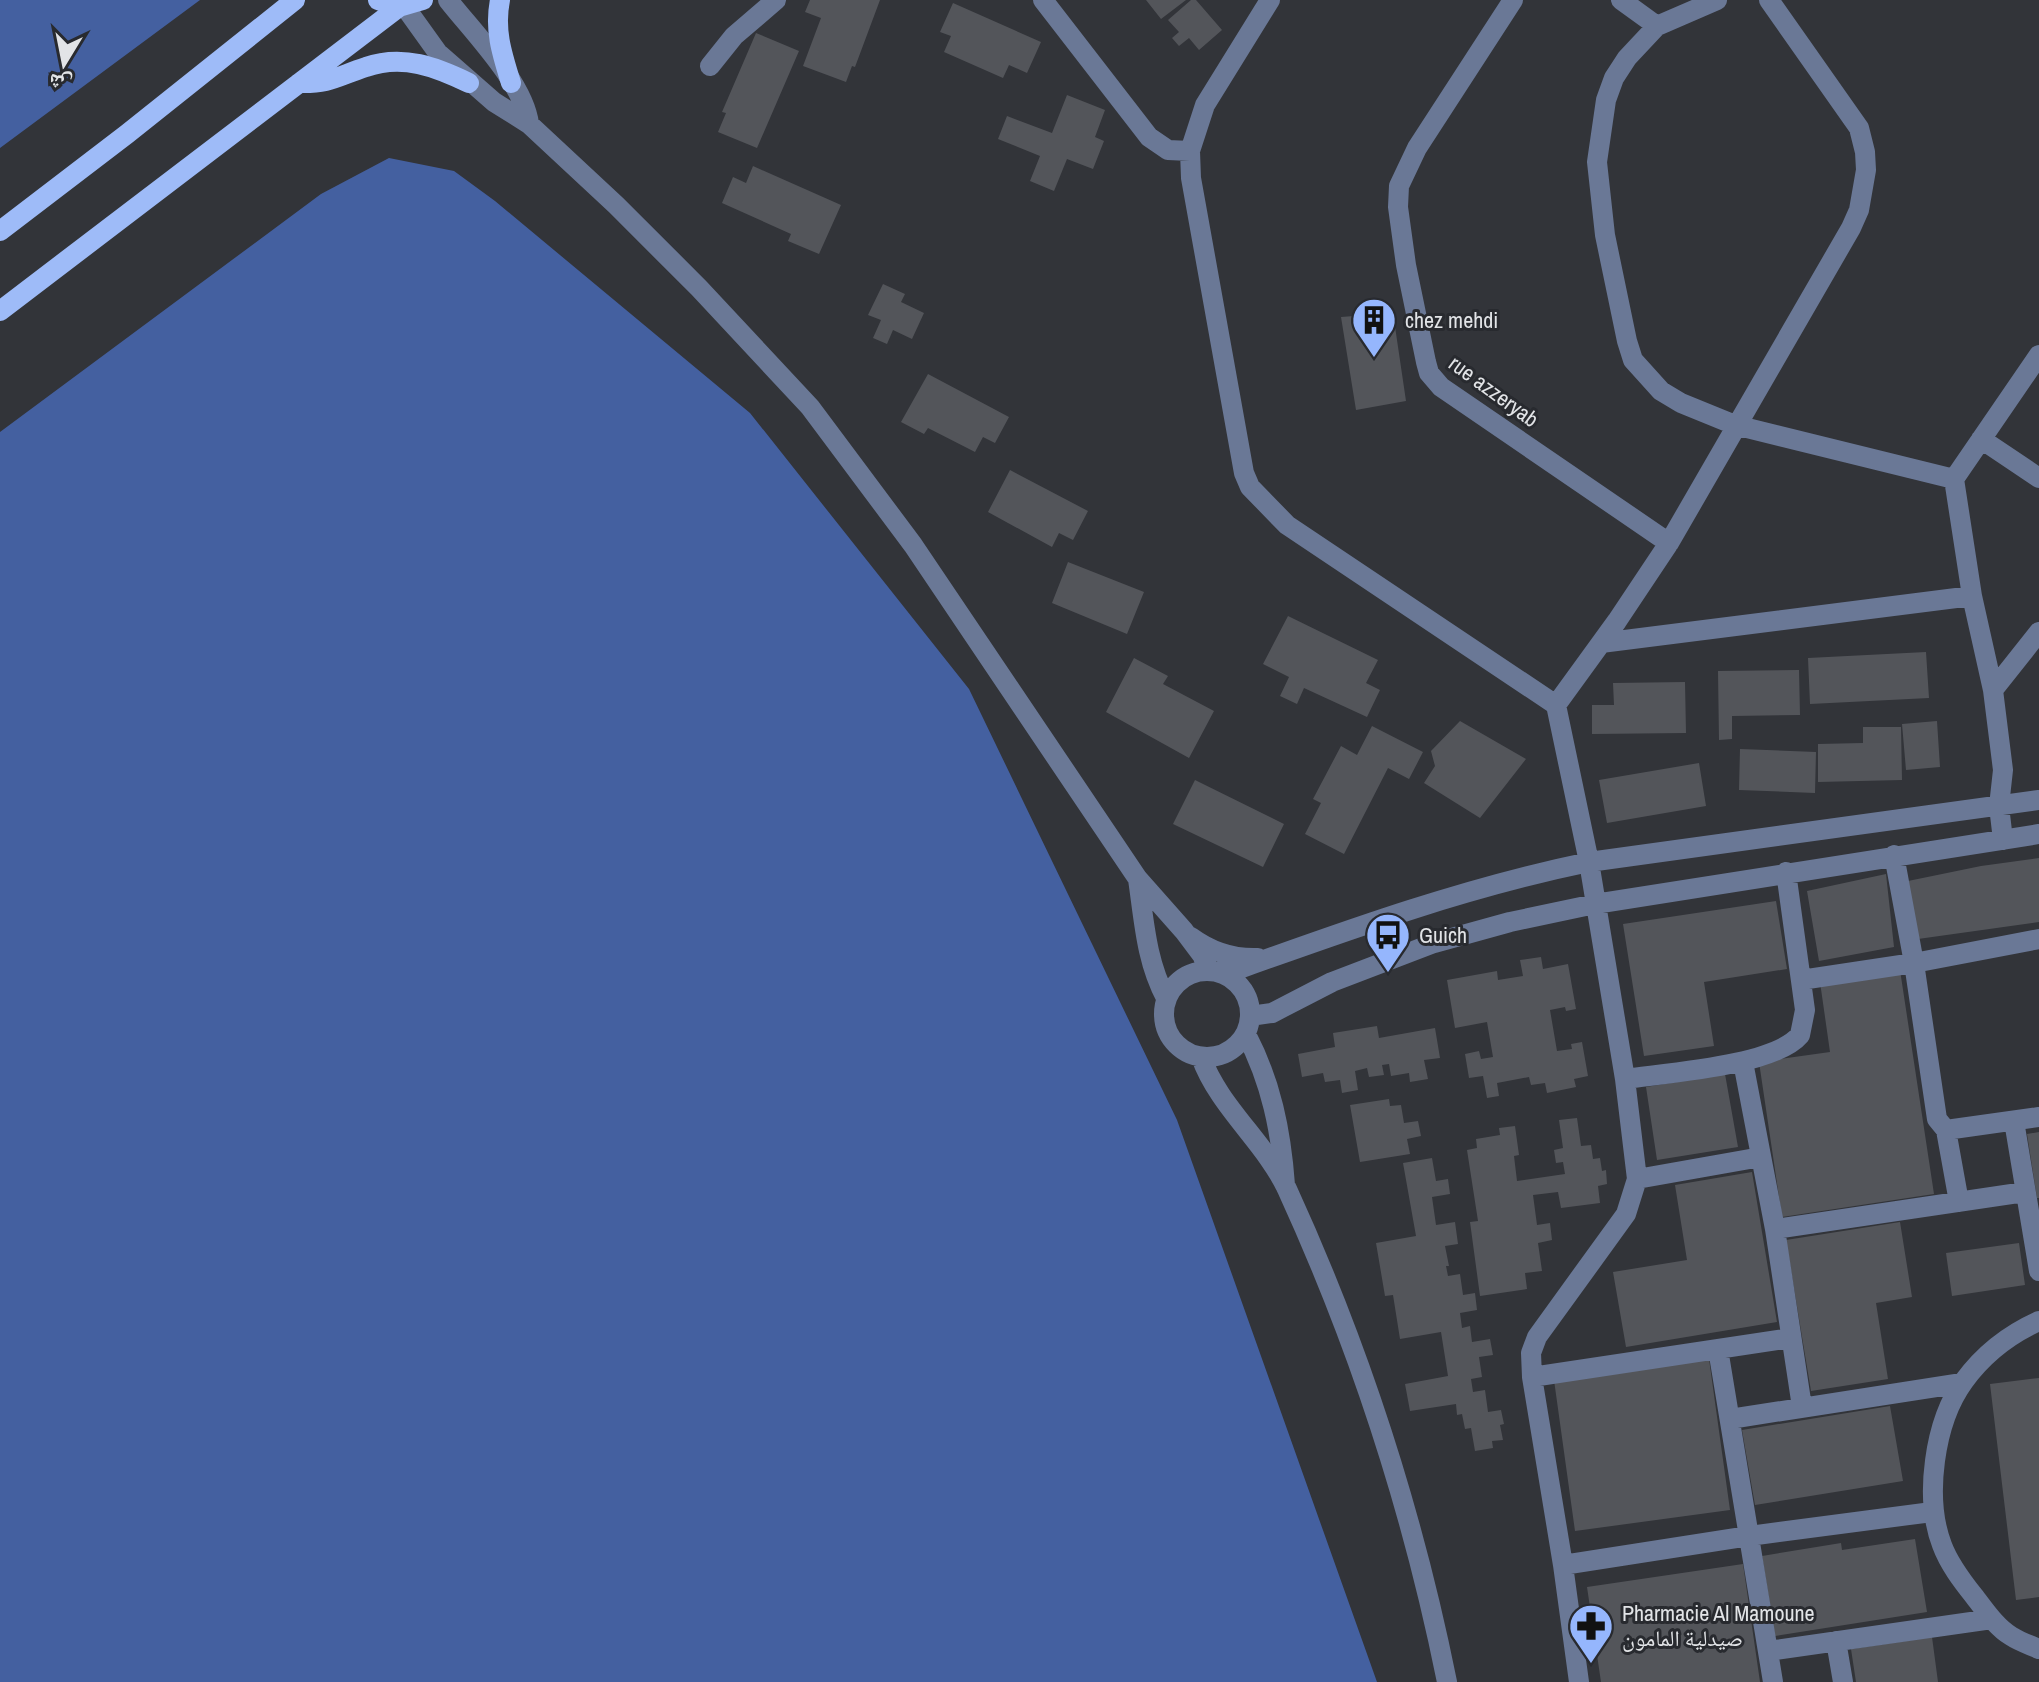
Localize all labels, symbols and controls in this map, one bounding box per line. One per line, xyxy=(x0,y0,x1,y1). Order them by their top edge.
north arrow xyxy=(24,24,104,104)
text: ش xyxy=(46,67,75,100)
building icon: chez mehdi xyxy=(1350,296,1398,359)
place label: chez mehdi xyxy=(1405,305,1498,335)
street label: rue azzeryab xyxy=(1443,348,1545,434)
bus stop icon: Guich xyxy=(1364,911,1412,974)
place label: Guich xyxy=(1419,920,1467,950)
place label: Pharmacie Al Mamoune صيدلية المامون xyxy=(1622,1598,1815,1653)
pharmacy icon: Pharmacie Al Mamoune صيدلية المامون xyxy=(1567,1602,1615,1665)

